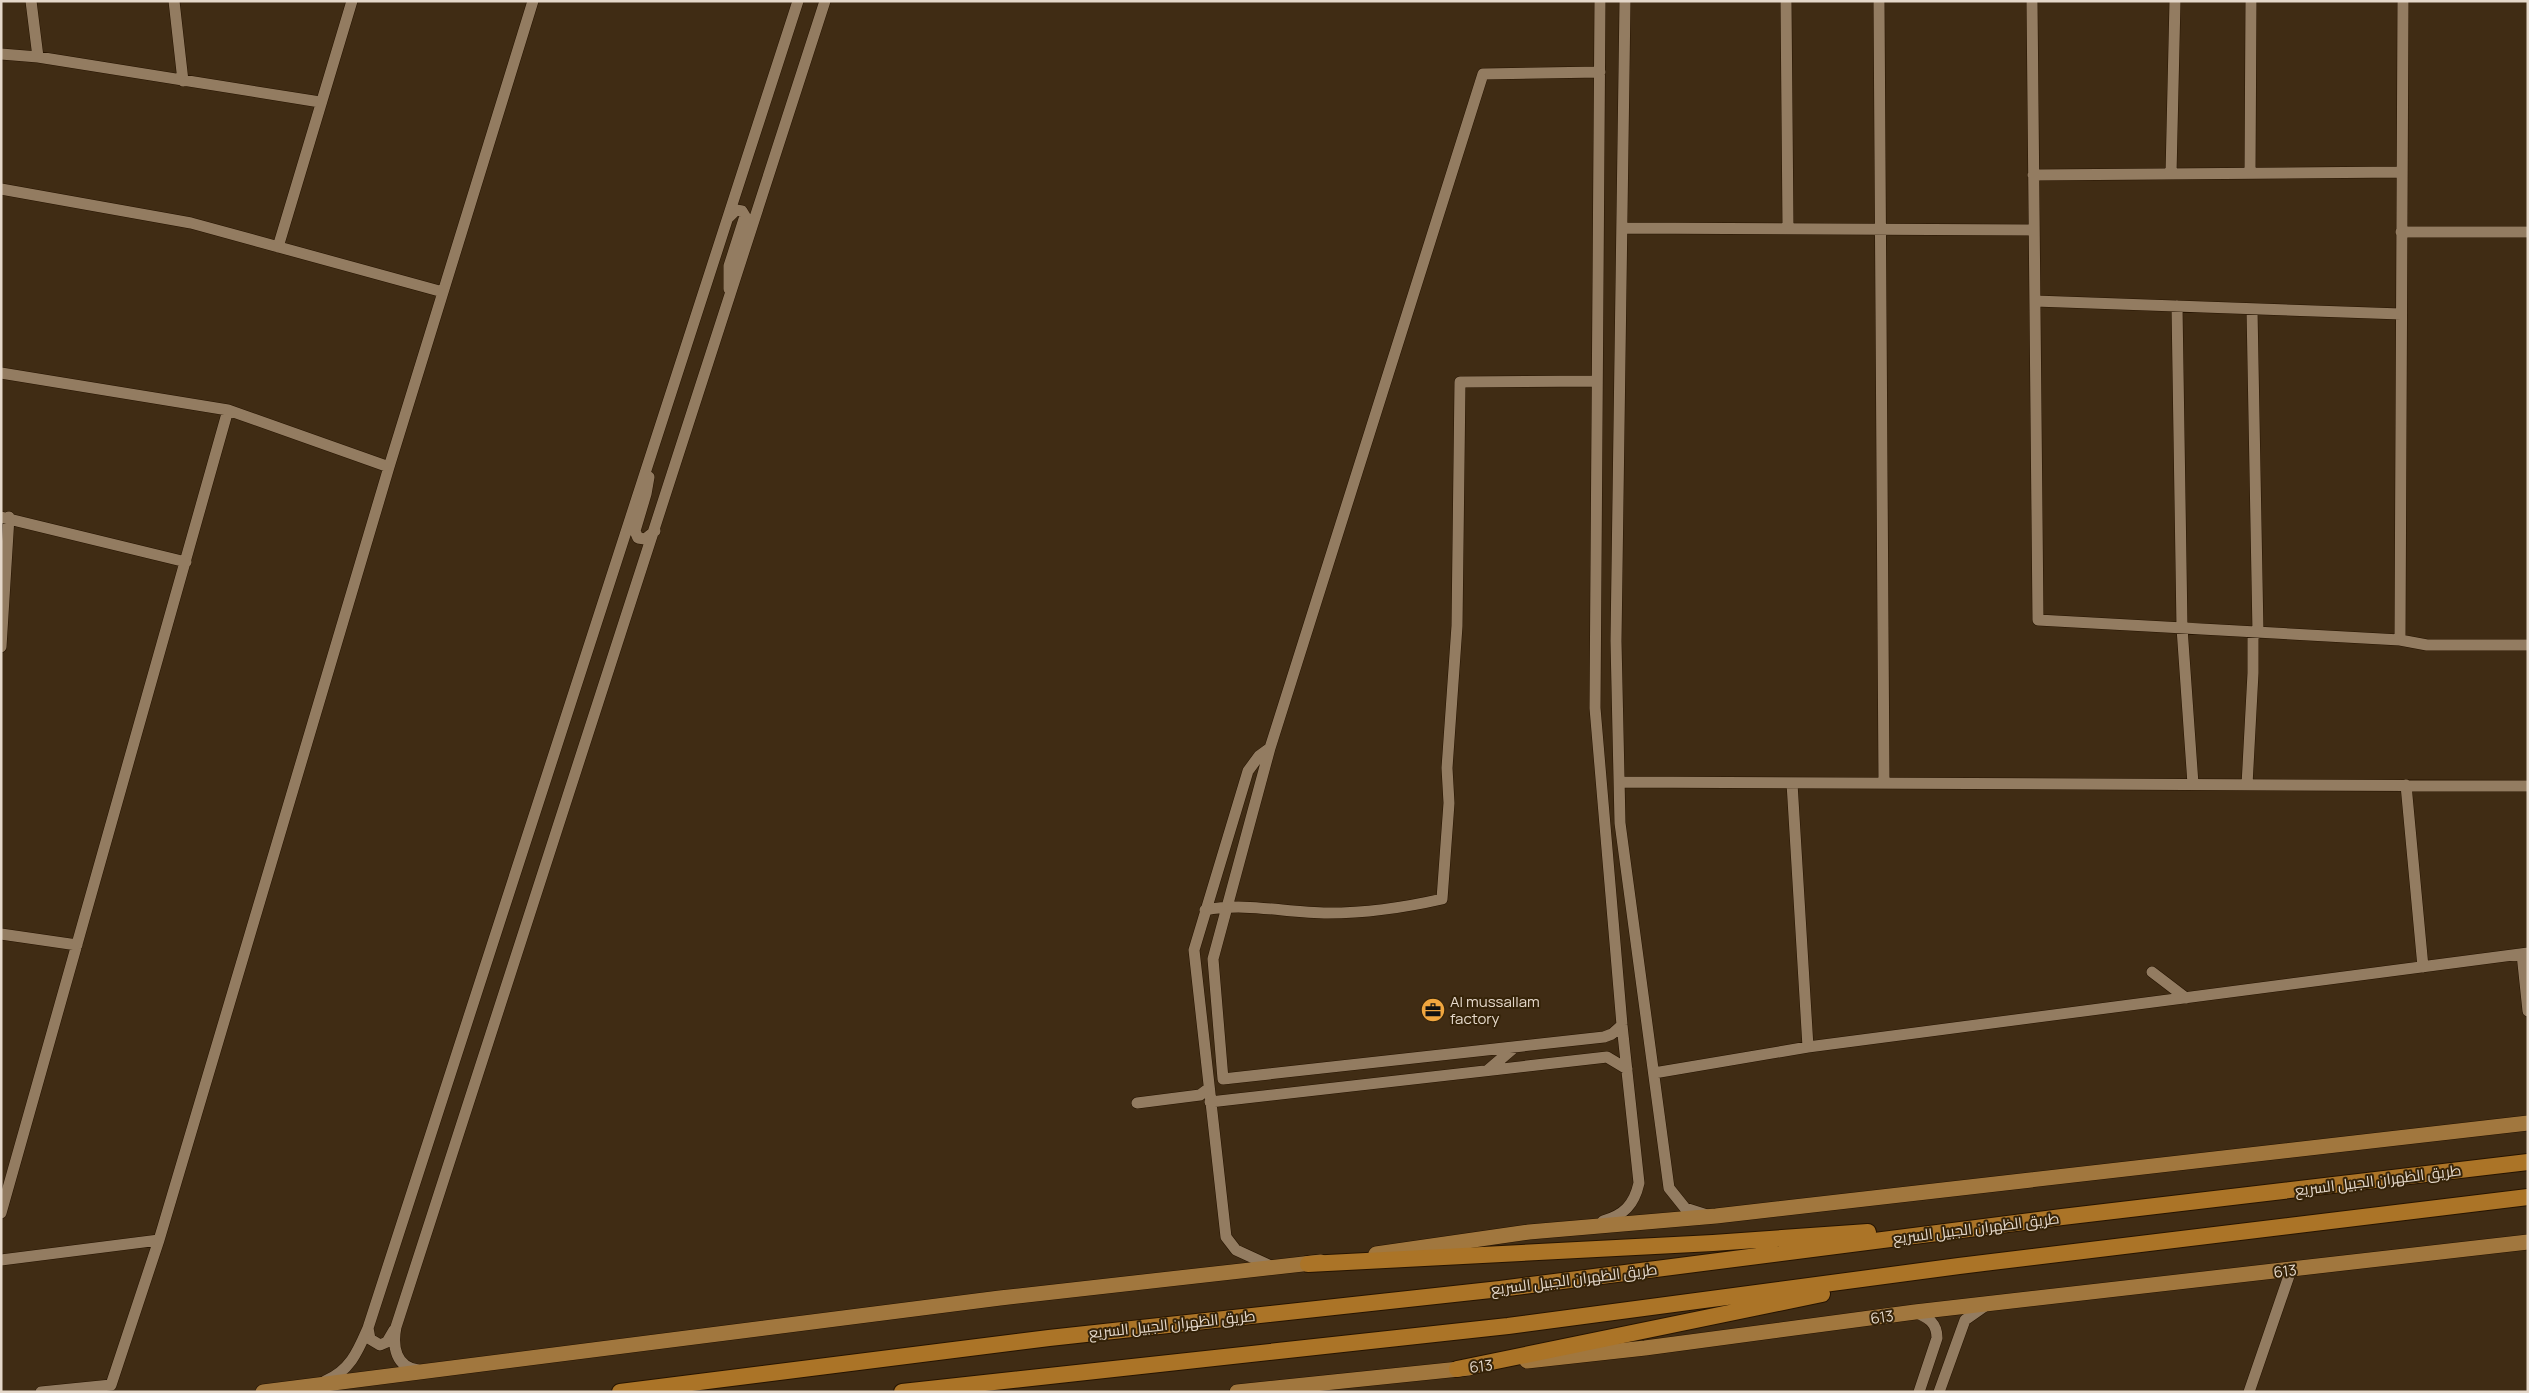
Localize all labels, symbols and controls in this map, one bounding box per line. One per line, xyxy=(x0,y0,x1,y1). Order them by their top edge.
place label: Al mussallam factory xyxy=(1450,991,1540,1029)
office icon: Al mussallam factory xyxy=(1420,997,1446,1023)
street label: طريق الظهران الجبيل السريع xyxy=(2294,1159,2463,1202)
street label: طريق الظهران الجبيل السريع xyxy=(1892,1207,2061,1250)
street label: طريق الظهران الجبيل السريع xyxy=(1490,1258,1659,1301)
street label: 613 xyxy=(2272,1259,2298,1283)
street label: طريق الظهران الجبيل السريع xyxy=(1088,1305,1257,1344)
street label: 613 xyxy=(1869,1305,1895,1329)
street label: 613 xyxy=(1468,1354,1494,1378)

